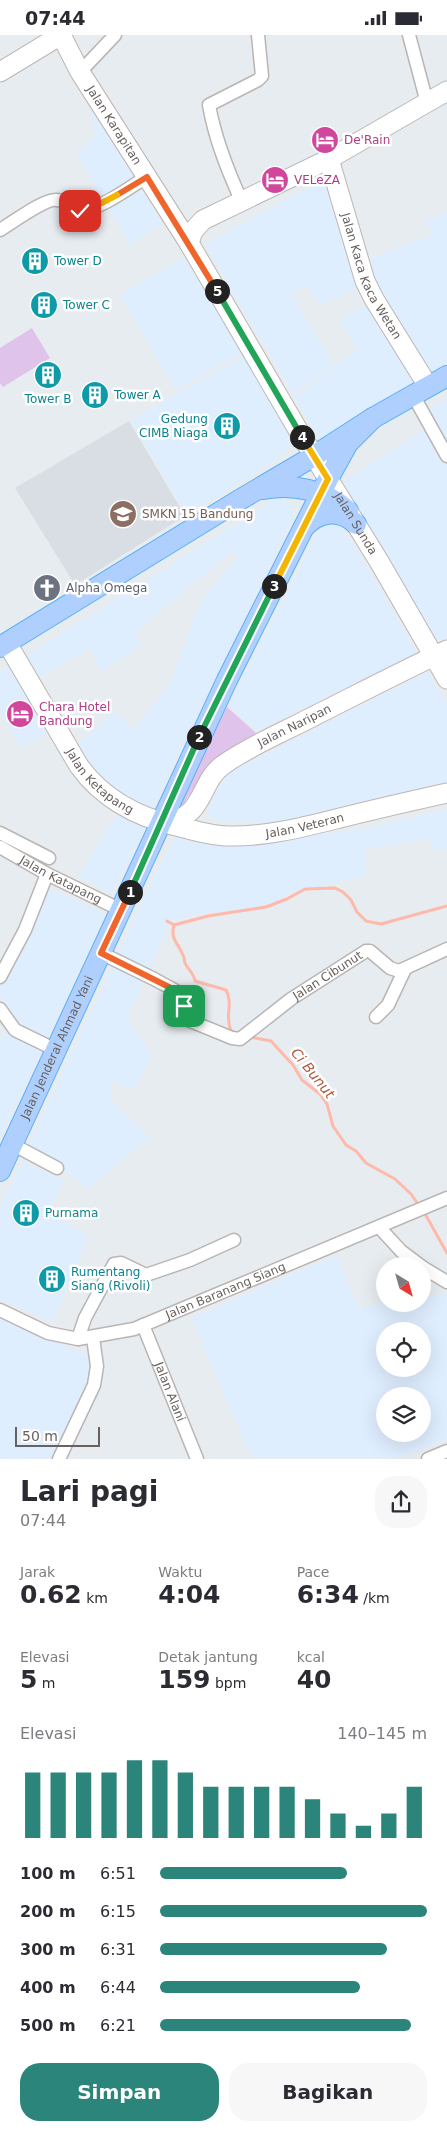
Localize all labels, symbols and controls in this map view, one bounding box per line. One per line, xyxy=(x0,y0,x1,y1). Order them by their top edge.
text: 07:44 xyxy=(25,7,85,29)
street label: Jalan Karapitan xyxy=(83,82,144,167)
hotel icon: De'Rain xyxy=(310,125,340,155)
place label: De'Rain xyxy=(344,133,390,147)
hotel icon: VELeZA xyxy=(260,165,290,195)
place label: VELeZA xyxy=(294,173,341,187)
pin xyxy=(59,190,101,232)
icon: check xyxy=(66,197,94,225)
street label: Jalan Kaca Kaca Wetan xyxy=(338,210,404,342)
building icon: Tower D xyxy=(20,246,50,276)
place label: Tower D xyxy=(53,254,102,268)
pin: 5 xyxy=(204,279,230,303)
text: 5 xyxy=(213,283,222,299)
building icon: Tower C xyxy=(29,290,59,320)
place label: Tower C xyxy=(62,298,110,312)
building icon: Tower B xyxy=(33,360,63,390)
building icon: Tower A xyxy=(80,380,110,410)
place label: Tower A xyxy=(113,388,162,402)
place label: Tower B xyxy=(24,392,71,406)
building icon: Gedung CIMB Niaga xyxy=(212,411,242,441)
place label: Gedung CIMB Niaga xyxy=(139,412,208,440)
pin: 4 xyxy=(290,425,314,449)
text: 4 xyxy=(298,429,307,445)
street label: Jalan Sunda xyxy=(331,489,380,557)
school or university icon: SMKN 15 Bandung xyxy=(108,499,138,529)
place label: SMKN 15 Bandung xyxy=(142,507,253,521)
church icon: Alpha Omega xyxy=(32,573,62,603)
pin: 3 xyxy=(262,573,286,599)
text: 3 xyxy=(270,578,279,594)
place label: Alpha Omega xyxy=(66,581,147,595)
hotel icon: Chara Hotel Bandung xyxy=(5,699,35,729)
place label: Chara Hotel Bandung xyxy=(39,700,110,728)
street label: Jalan Naripan xyxy=(254,702,333,750)
pin: 2 xyxy=(186,725,212,749)
text: 2 xyxy=(195,729,204,745)
street label: Jalan Ketapang xyxy=(63,745,136,817)
street label: Jalan Veteran xyxy=(264,810,345,841)
street label: Jalan Katapang xyxy=(16,852,104,907)
pin: 1 xyxy=(118,879,142,905)
text: 1 xyxy=(126,884,135,900)
street label: Jalan Cibunut xyxy=(289,948,365,1004)
street label: Jalan Jenderal Ahmad Yani xyxy=(17,974,96,1122)
pin xyxy=(163,985,205,1027)
icon: arrive xyxy=(170,992,198,1020)
water label: Ci Bunut xyxy=(288,1045,338,1102)
building icon: Purnama xyxy=(11,1198,41,1228)
place label: Purnama xyxy=(45,1206,98,1220)
north arrow xyxy=(376,1257,431,1313)
map controls xyxy=(376,1257,431,1442)
street label: Jalan Baranang Siang xyxy=(163,1259,288,1322)
building icon: Rumentang Siang (Rivoli) xyxy=(37,1264,67,1294)
place label: Rumentang Siang (Rivoli) xyxy=(71,1265,151,1293)
button: locate xyxy=(376,1322,431,1377)
street label: Jalan Alani xyxy=(151,1359,188,1424)
button: layers xyxy=(376,1387,431,1442)
scale bar xyxy=(15,1423,100,1447)
text: 50 m xyxy=(22,1428,58,1444)
text: Lari pagi xyxy=(20,1475,158,1508)
button: share xyxy=(375,1476,427,1528)
text: 07:44 xyxy=(20,1511,66,1530)
text: Jarak xyxy=(20,1564,55,1580)
text: Waktu xyxy=(158,1564,202,1580)
text: Pace xyxy=(297,1564,329,1580)
text: 0.62 xyxy=(20,1580,82,1609)
text: 4:04 xyxy=(158,1580,221,1609)
text: 6:34 xyxy=(297,1580,359,1609)
text: km xyxy=(82,1590,108,1606)
text: /km xyxy=(359,1590,390,1606)
text: Elevasi xyxy=(20,1649,69,1665)
text: Detak jantung xyxy=(158,1649,258,1665)
text: kcal xyxy=(297,1649,325,1665)
text: 5 xyxy=(20,1665,37,1694)
text: 159 xyxy=(158,1665,211,1694)
text: 40 xyxy=(297,1665,331,1694)
text: m xyxy=(37,1675,56,1691)
text: bpm xyxy=(211,1675,246,1691)
text: Elevasi xyxy=(20,1724,76,1743)
text: 140–145 m xyxy=(337,1724,427,1743)
text: 100 m xyxy=(20,1864,76,1883)
text: 6:51 xyxy=(100,1864,136,1883)
text: 200 m xyxy=(20,1902,76,1921)
text: 6:15 xyxy=(100,1902,136,1921)
text: 300 m xyxy=(20,1940,76,1959)
text: 6:31 xyxy=(100,1940,136,1959)
text: 400 m xyxy=(20,1978,76,1997)
text: 6:44 xyxy=(100,1978,136,1997)
text: 500 m xyxy=(20,2016,76,2035)
text: 6:21 xyxy=(100,2016,136,2035)
button: Simpan xyxy=(20,2063,219,2121)
button: Bagikan xyxy=(229,2063,427,2121)

